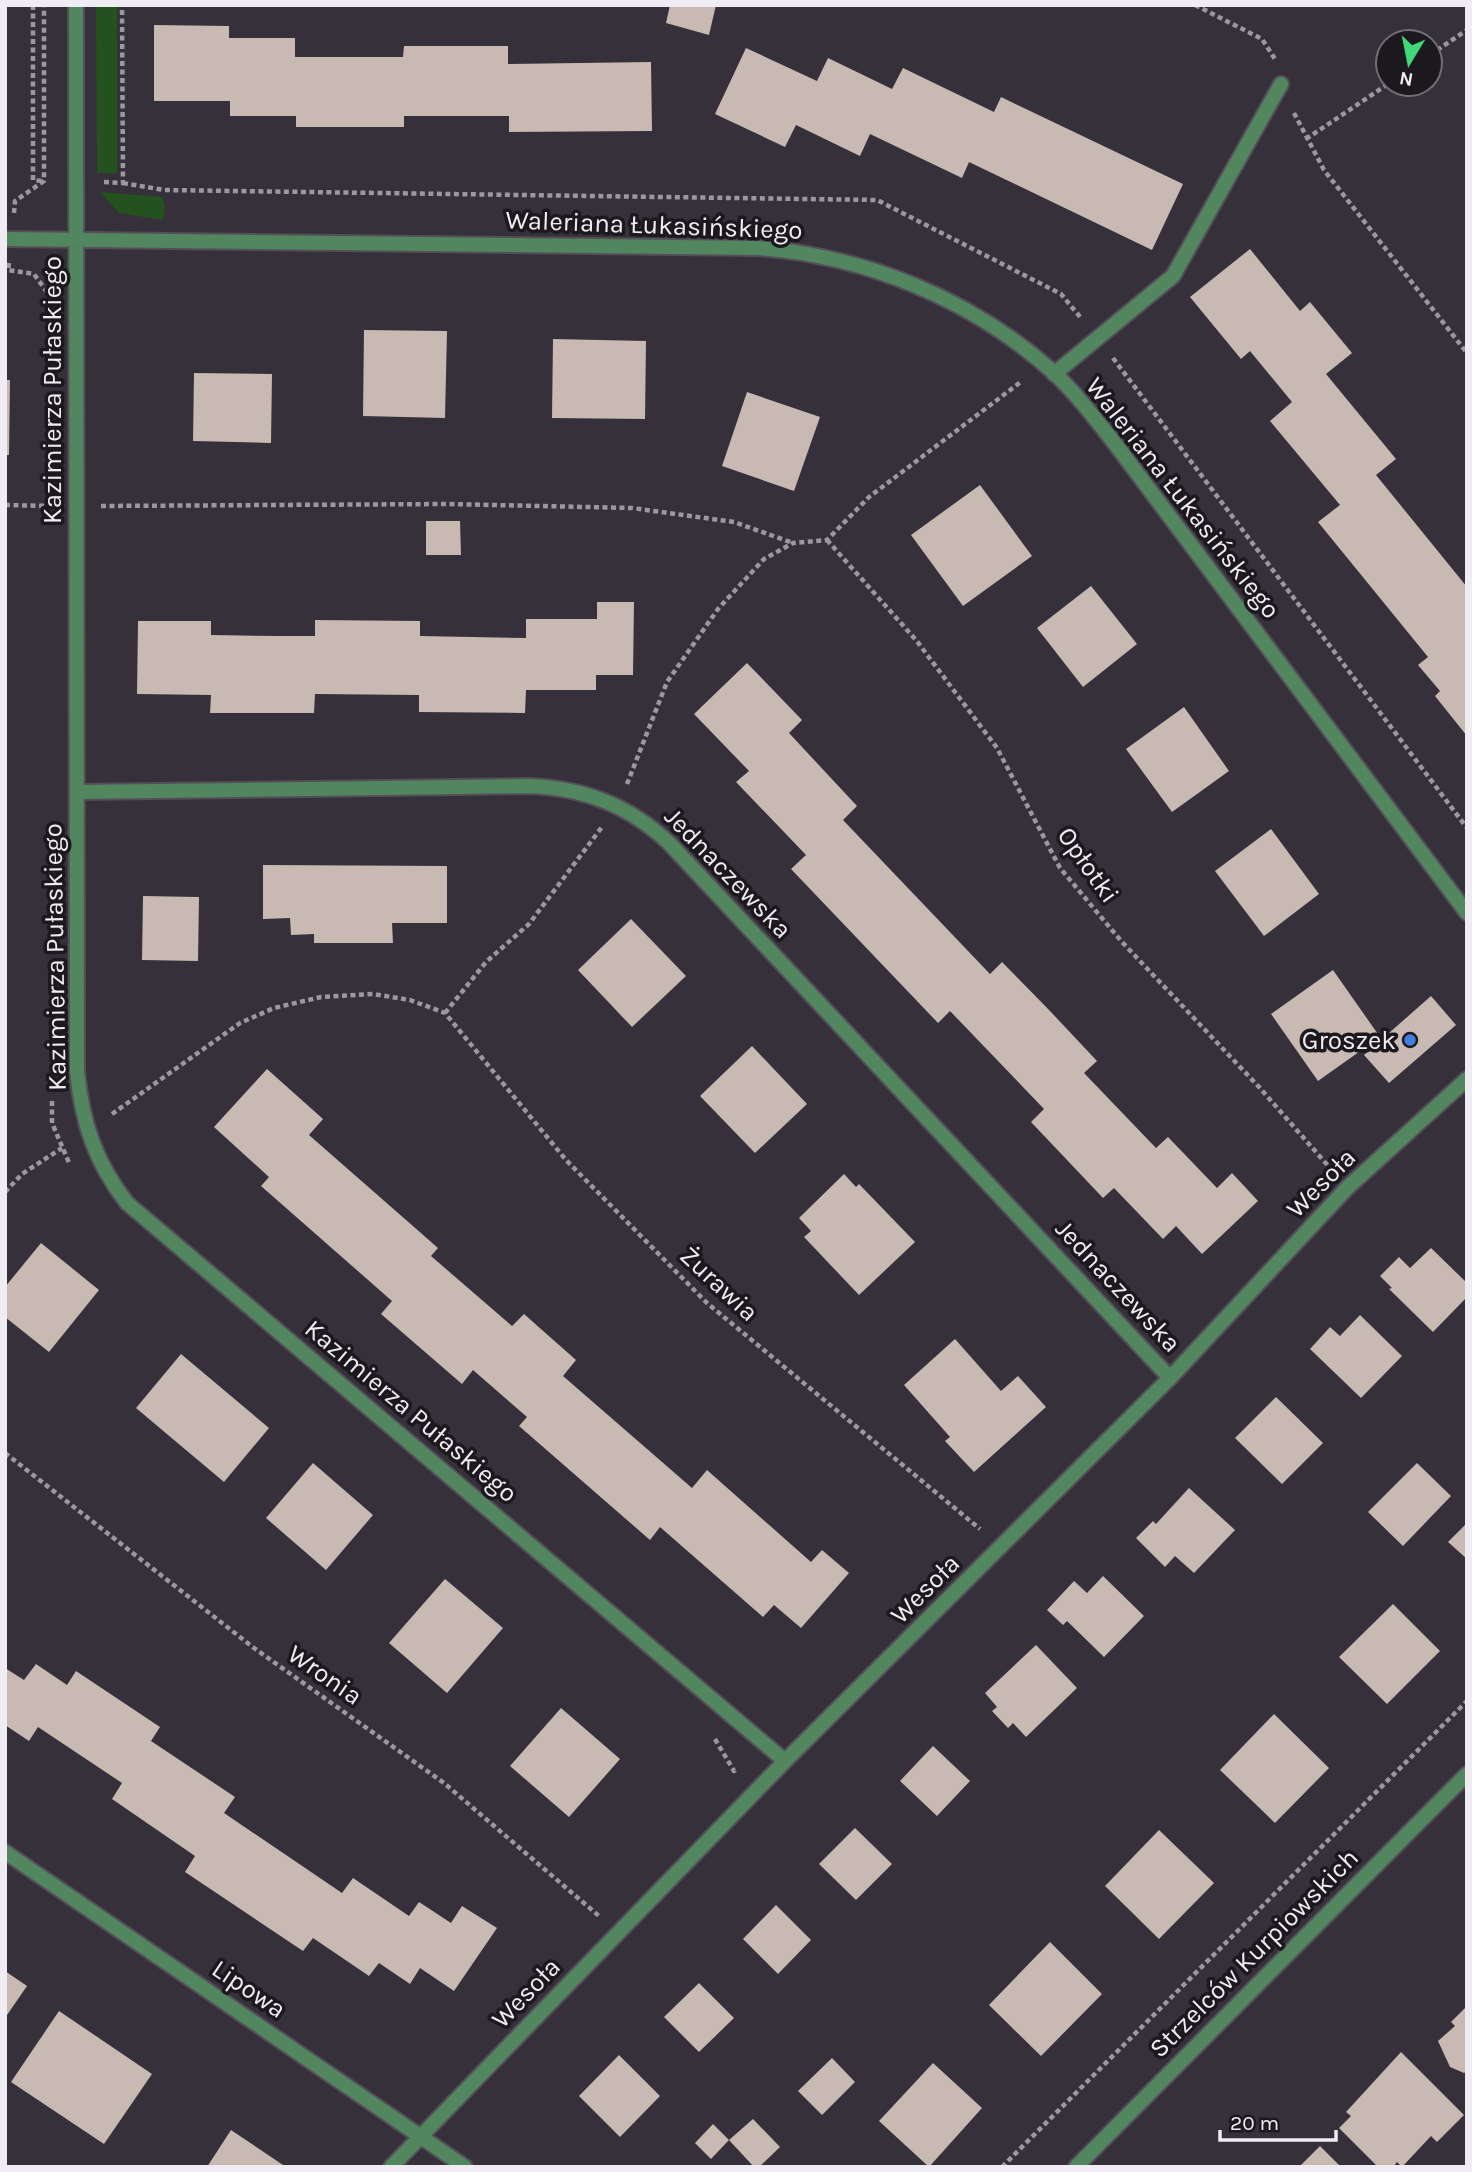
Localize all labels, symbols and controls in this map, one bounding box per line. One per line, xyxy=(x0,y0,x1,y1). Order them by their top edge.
north arrow xyxy=(1374,28,1444,98)
text: N xyxy=(1398,67,1415,91)
street label: Waleriana Łukasińskiego xyxy=(505,204,803,246)
street label: Kazimierza Pułaskiego xyxy=(37,256,68,524)
street label: Waleriana Łukasińskiego xyxy=(1079,371,1287,625)
street label: Jednaczewska xyxy=(658,801,798,945)
street label: Opłotki xyxy=(1051,821,1125,909)
street label: Kazimierza Pułaskiego xyxy=(37,823,73,1091)
place label: Groszek xyxy=(1302,1025,1396,1056)
marker: Groszek xyxy=(1402,1032,1418,1048)
street label: Wesoła xyxy=(1280,1142,1362,1224)
street label: Jednaczewska xyxy=(1049,1213,1187,1359)
street label: Żurawia xyxy=(673,1240,765,1328)
street label: Kazimierza Pułaskiego xyxy=(298,1313,524,1509)
street label: Wesoła xyxy=(884,1548,966,1630)
street label: Wronia xyxy=(282,1638,368,1712)
street label: Strzelców Kurpiowskich xyxy=(1143,1842,1365,2064)
street label: Wesoła xyxy=(485,1952,567,2034)
street label: Lipowa xyxy=(206,1953,292,2025)
scale bar xyxy=(1220,2098,1336,2142)
text: 20 m xyxy=(1230,2111,1279,2135)

